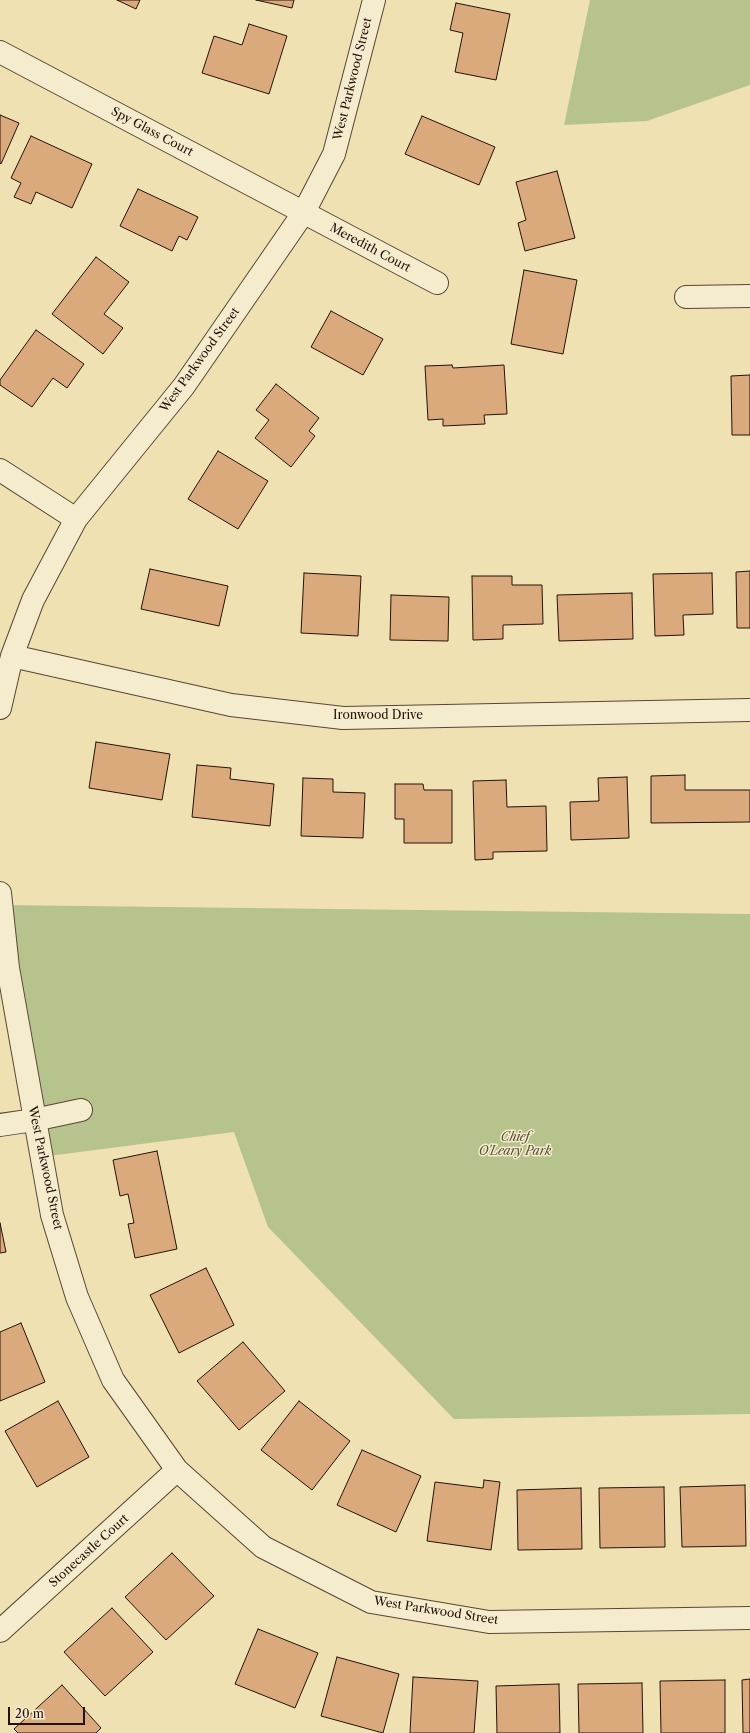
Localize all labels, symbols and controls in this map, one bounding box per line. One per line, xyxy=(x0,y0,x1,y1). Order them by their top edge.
street label: West Parkwood Street xyxy=(331,16,375,142)
street label: Spy Glass Court xyxy=(109,104,195,160)
street label: Meredith Court xyxy=(327,221,413,275)
street label: West Parkwood Street xyxy=(157,305,243,415)
street label: Ironwood Drive xyxy=(333,709,423,723)
street label: West Parkwood Street xyxy=(25,1105,65,1231)
park label: Chief O'Leary Park xyxy=(479,1131,551,1159)
street label: Stonecastle Court xyxy=(46,1512,132,1590)
street label: West Parkwood Street xyxy=(373,1594,499,1628)
scale bar xyxy=(10,1699,87,1725)
text: 20 m xyxy=(15,1706,44,1721)

